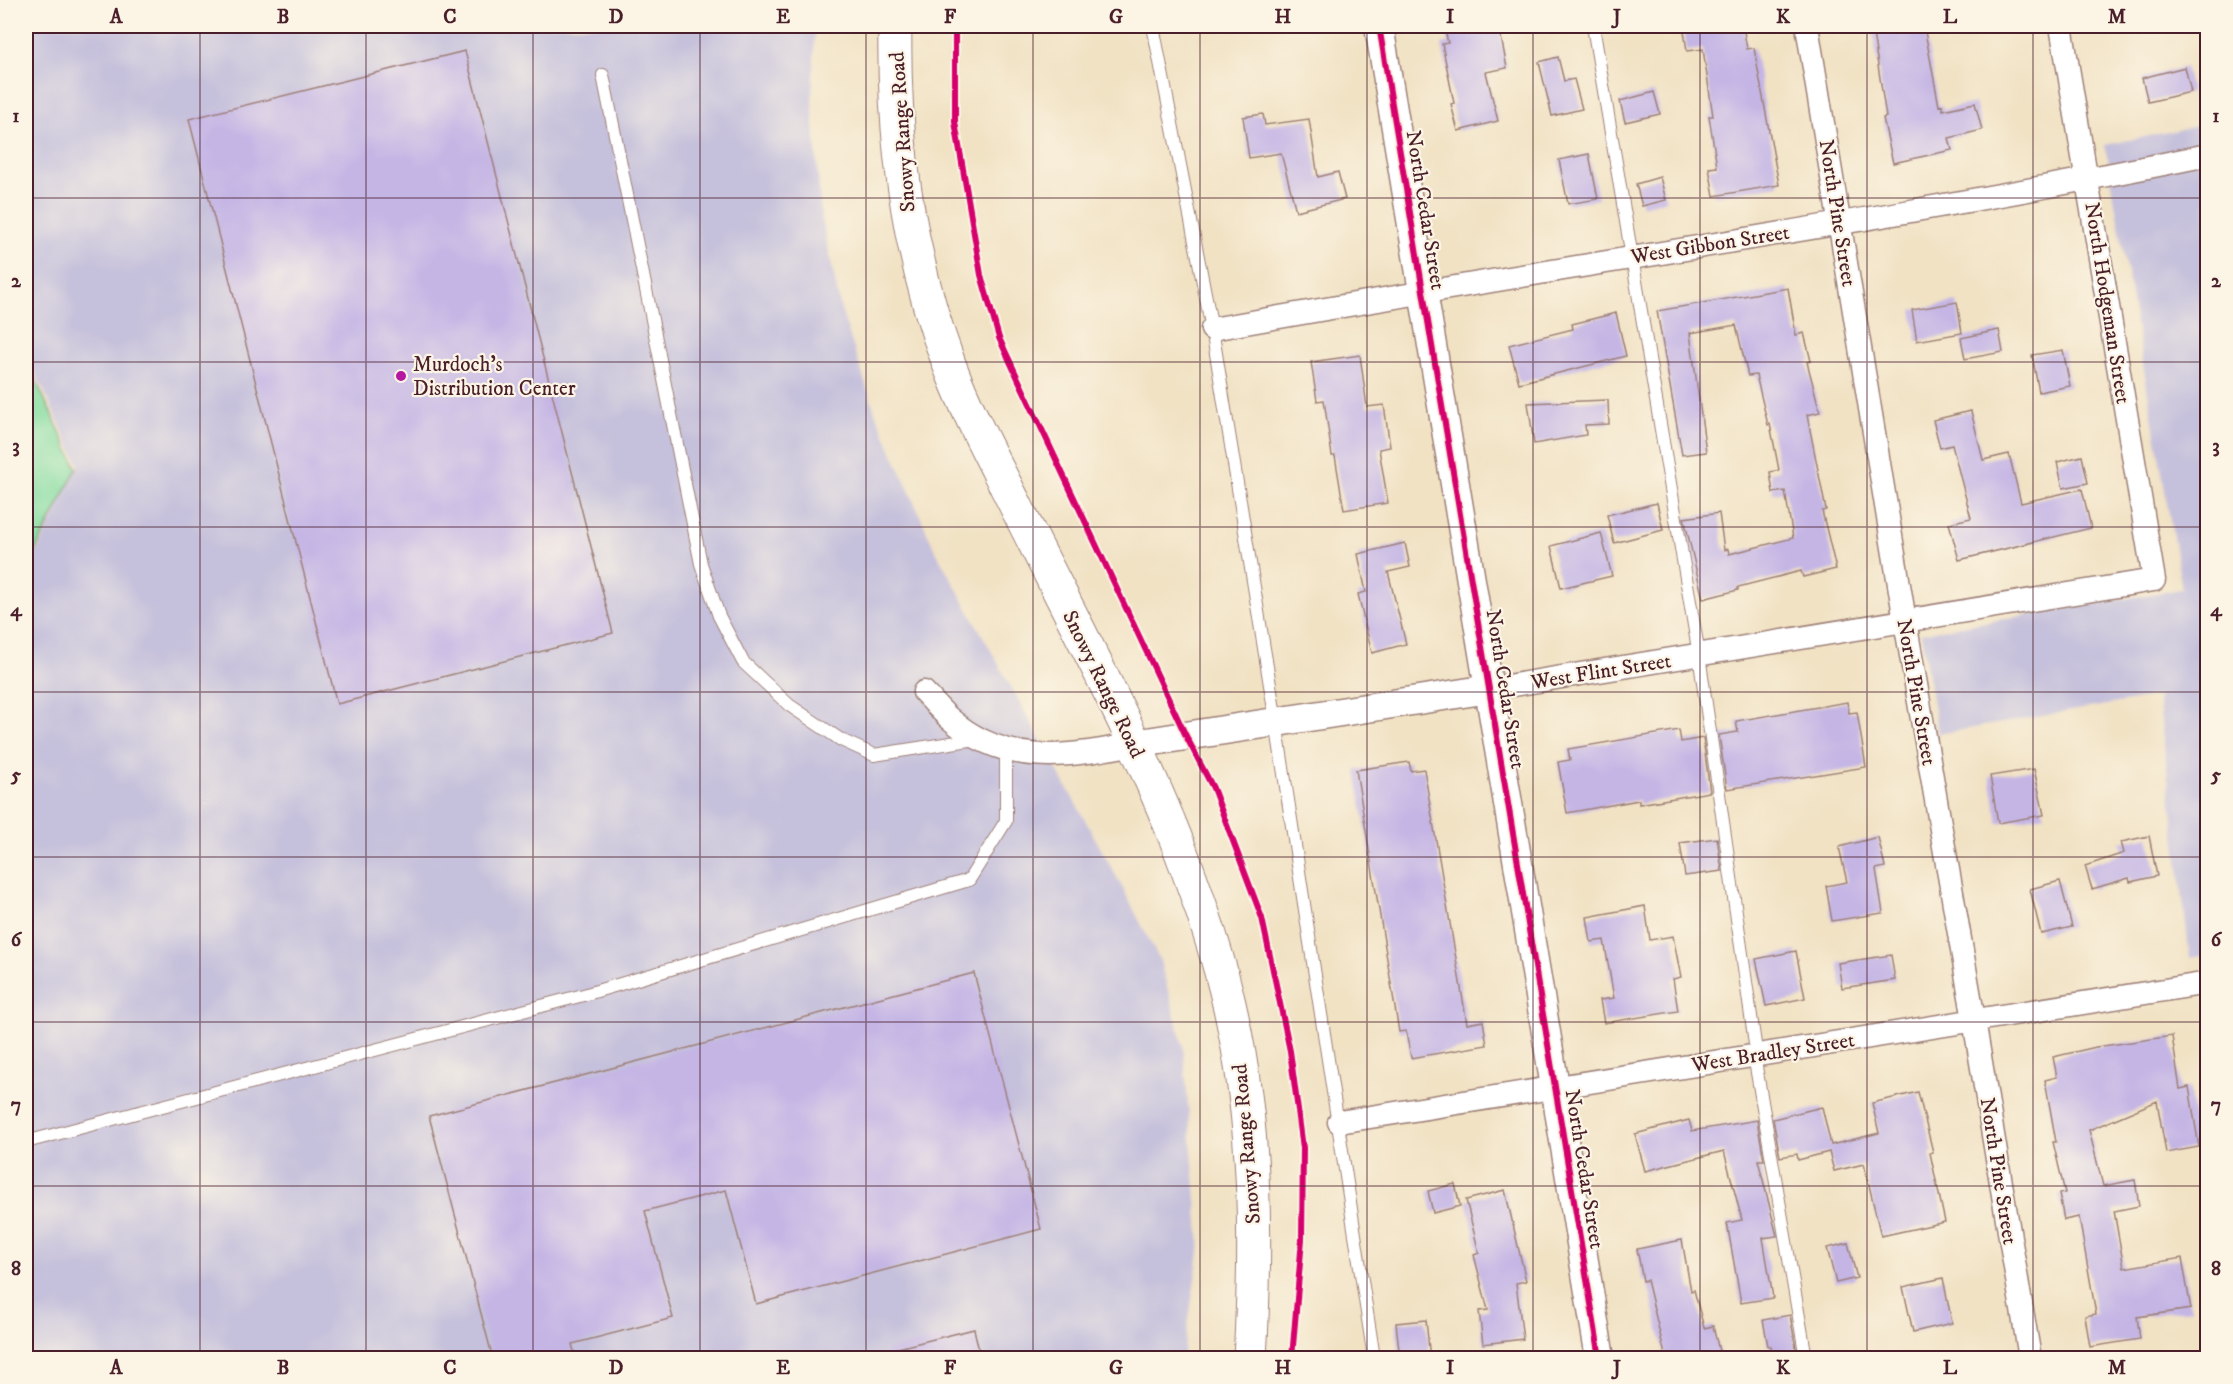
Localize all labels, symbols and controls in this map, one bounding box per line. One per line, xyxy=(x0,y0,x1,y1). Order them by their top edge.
text: A xyxy=(109,5,124,30)
text: B xyxy=(277,5,289,30)
text: C xyxy=(443,5,457,30)
text: D xyxy=(609,5,624,30)
text: E xyxy=(776,5,790,30)
text: F xyxy=(944,5,957,30)
text: G xyxy=(1109,5,1123,30)
text: H xyxy=(1275,5,1292,30)
text: I xyxy=(1446,5,1454,30)
text: J xyxy=(1611,5,1621,30)
text: K xyxy=(1776,5,1791,30)
text: L xyxy=(1943,5,1958,30)
text: M xyxy=(2108,5,2126,30)
street label: Snowy Range Road xyxy=(884,50,922,213)
text: 1 xyxy=(12,104,20,129)
text: 1 xyxy=(2212,104,2220,129)
street label: North Cedar Street xyxy=(1400,129,1450,292)
street label: North Pine Street xyxy=(1813,138,1862,289)
street label: North Hodgeman Street xyxy=(2078,200,2136,406)
street label: West Gibbon Street xyxy=(1628,220,1792,271)
text: 2 xyxy=(11,269,22,294)
text: 2 xyxy=(2211,269,2222,294)
place label: Murdoch's Distribution Center xyxy=(413,352,576,402)
marker: Murdoch's Distribution Center xyxy=(394,369,408,383)
text: 3 xyxy=(12,434,20,459)
text: 3 xyxy=(2212,434,2220,459)
text: 4 xyxy=(10,598,23,623)
text: 4 xyxy=(2210,598,2223,623)
street label: Snowy Range Road xyxy=(1056,606,1150,763)
street label: North Cedar Street xyxy=(1480,608,1530,771)
street label: North Pine Street xyxy=(1890,617,1942,768)
street label: West Flint Street xyxy=(1528,648,1673,696)
text: 5 xyxy=(10,763,21,788)
text: 5 xyxy=(2210,763,2221,788)
text: 6 xyxy=(11,928,23,953)
text: 6 xyxy=(2211,928,2223,953)
street label: West Bradley Street xyxy=(1689,1027,1857,1079)
street label: Snowy Range Road xyxy=(1227,1062,1267,1225)
street label: North Cedar Street xyxy=(1559,1088,1609,1251)
text: 7 xyxy=(11,1093,21,1118)
text: 7 xyxy=(2211,1093,2221,1118)
street label: North Pine Street xyxy=(1974,1096,2023,1247)
text: 8 xyxy=(11,1257,21,1282)
text: 8 xyxy=(2211,1257,2221,1282)
text: A xyxy=(109,1356,124,1381)
text: B xyxy=(277,1356,289,1381)
text: C xyxy=(443,1356,457,1381)
text: D xyxy=(609,1356,624,1381)
text: E xyxy=(776,1356,790,1381)
text: F xyxy=(944,1356,957,1381)
text: G xyxy=(1109,1356,1123,1381)
text: H xyxy=(1275,1356,1292,1381)
text: I xyxy=(1446,1356,1454,1381)
text: J xyxy=(1611,1356,1621,1381)
text: K xyxy=(1776,1356,1791,1381)
text: L xyxy=(1943,1356,1958,1381)
text: M xyxy=(2108,1356,2126,1381)

